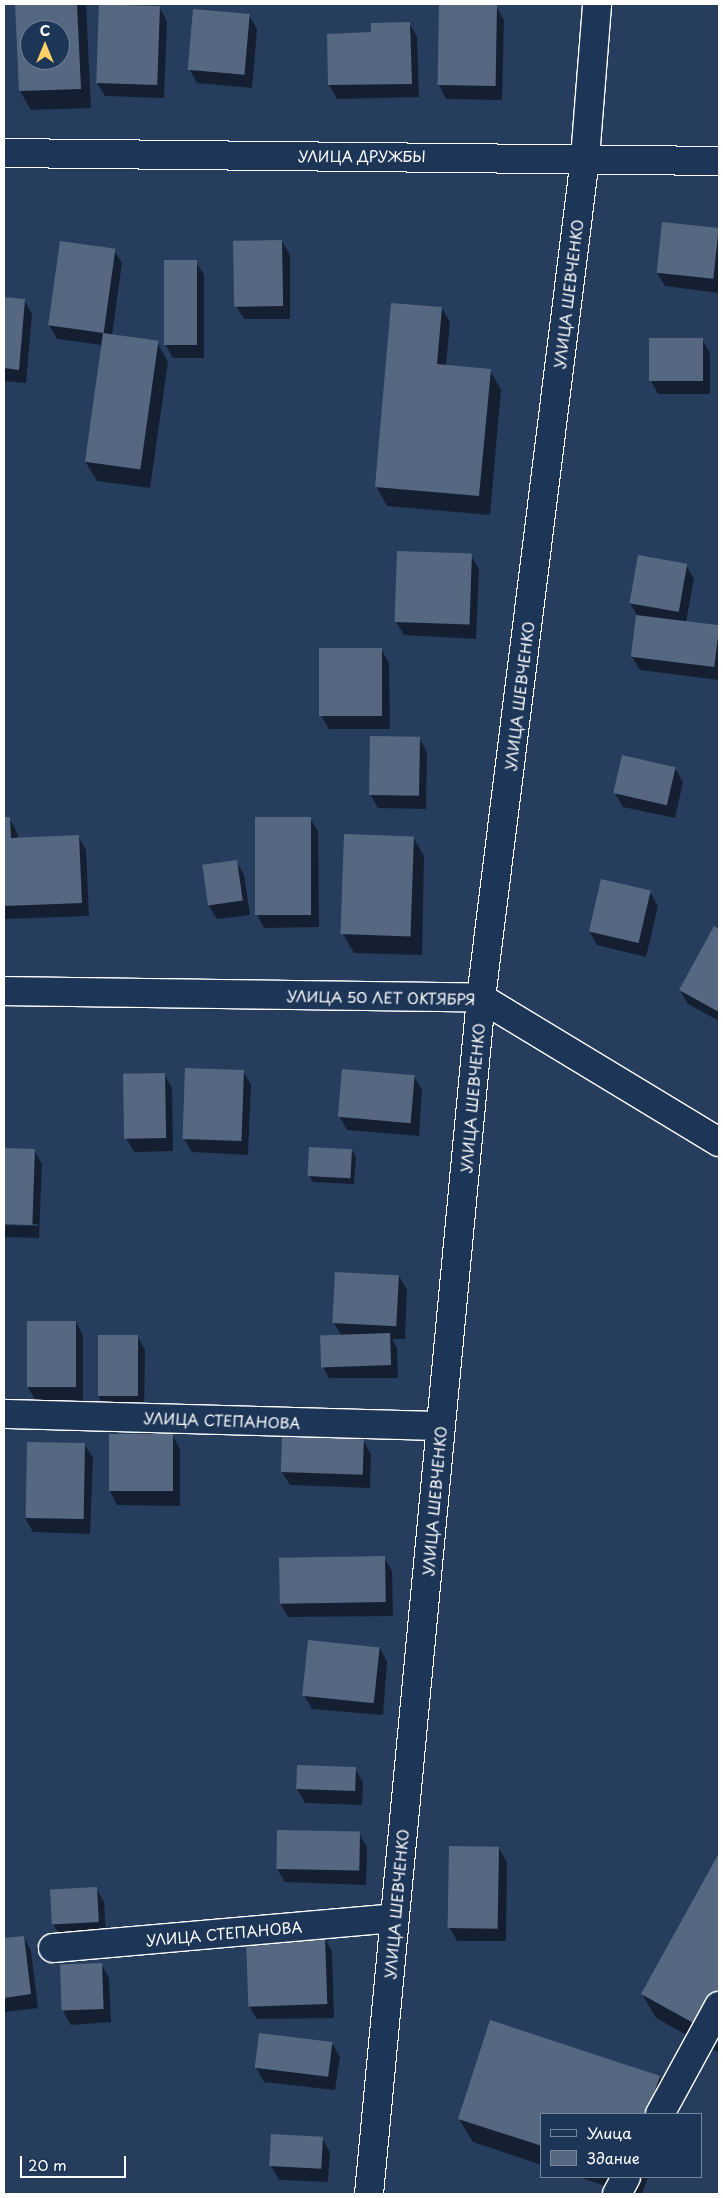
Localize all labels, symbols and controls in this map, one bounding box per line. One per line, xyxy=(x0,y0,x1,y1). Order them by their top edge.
north arrow xyxy=(20,20,70,70)
text: С xyxy=(40,20,50,41)
street label: УЛИЦА ДРУЖБЫ xyxy=(297,147,427,165)
street label: УЛИЦА ШЕВЧЕНКО xyxy=(550,218,586,370)
street label: УЛИЦА ШЕВЧЕНКО xyxy=(501,620,537,772)
street label: УЛИЦА 50 ЛЕТ ОКТЯБРЯ xyxy=(286,986,476,1008)
street label: УЛИЦА ШЕВЧЕНКО xyxy=(456,1022,488,1174)
street label: УЛИЦА СТЕПАНОВА xyxy=(143,1408,301,1432)
street label: УЛИЦА ШЕВЧЕНКО xyxy=(418,1425,450,1577)
street label: УЛИЦА ШЕВЧЕНКО xyxy=(380,1828,412,1980)
street label: УЛИЦА СТЕПАНОВА xyxy=(145,1917,303,1949)
legend xyxy=(540,2113,703,2178)
text: Улица xyxy=(587,2121,632,2144)
scale bar xyxy=(22,2146,129,2178)
text: Здание xyxy=(587,2146,640,2169)
text: 20 m xyxy=(28,2153,67,2176)

